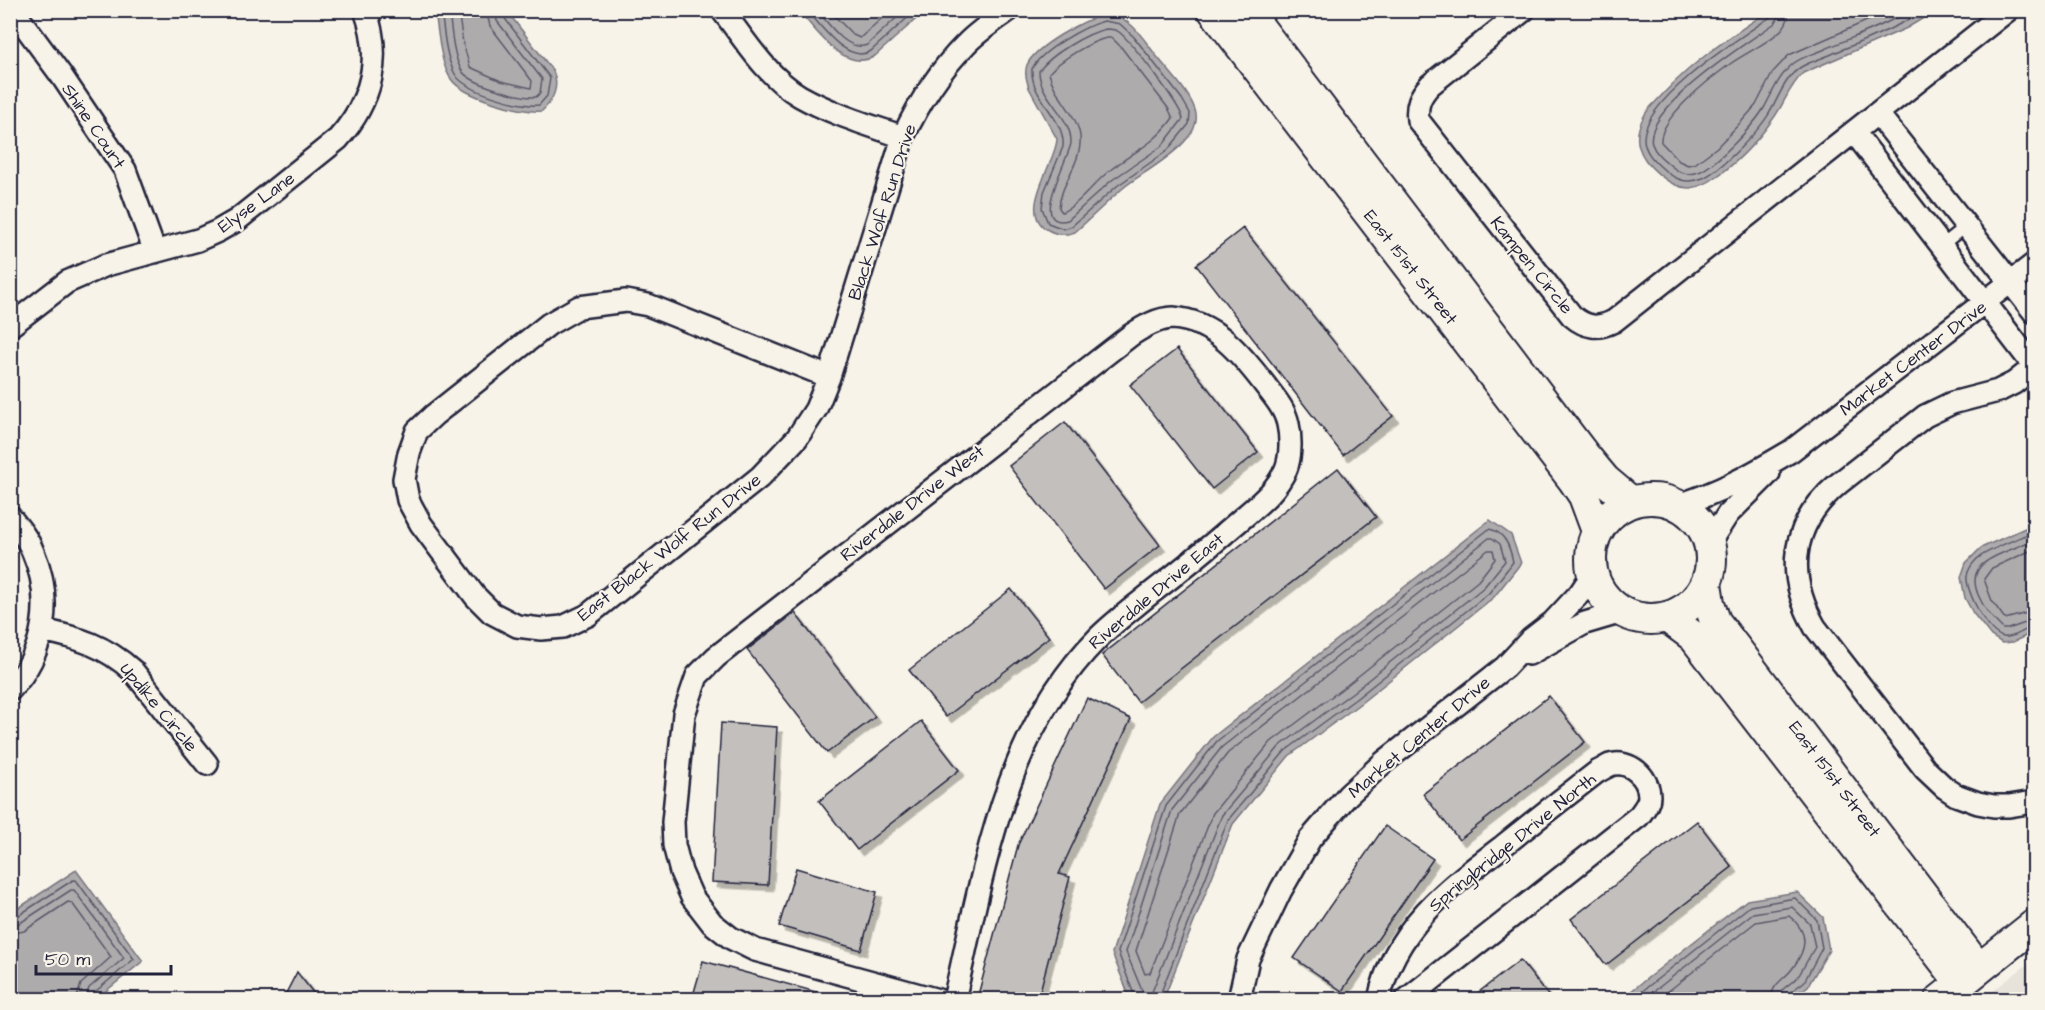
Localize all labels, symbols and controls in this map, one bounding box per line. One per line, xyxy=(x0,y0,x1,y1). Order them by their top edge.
street label: Shine Court xyxy=(56,79,132,175)
street label: Black Wolf Run Drive xyxy=(842,121,923,303)
street label: Elyse Lane xyxy=(213,166,301,240)
street label: East 151st Street xyxy=(1358,205,1464,331)
street label: Kampen Circle xyxy=(1484,211,1579,320)
street label: Market Center Drive xyxy=(1835,295,1992,422)
street label: Riverdale Drive West xyxy=(835,439,990,568)
street label: East Black Wolf Run Drive xyxy=(572,467,767,627)
street label: Riverdale Drive East xyxy=(1083,527,1230,655)
street label: Updike Circle xyxy=(114,657,204,757)
street label: Market Center Drive xyxy=(1343,670,1496,804)
street label: East 151st Street xyxy=(1783,716,1887,843)
street label: Springbridge Drive North xyxy=(1423,767,1602,919)
scale bar xyxy=(36,938,171,976)
text: 50 m xyxy=(45,947,90,972)

